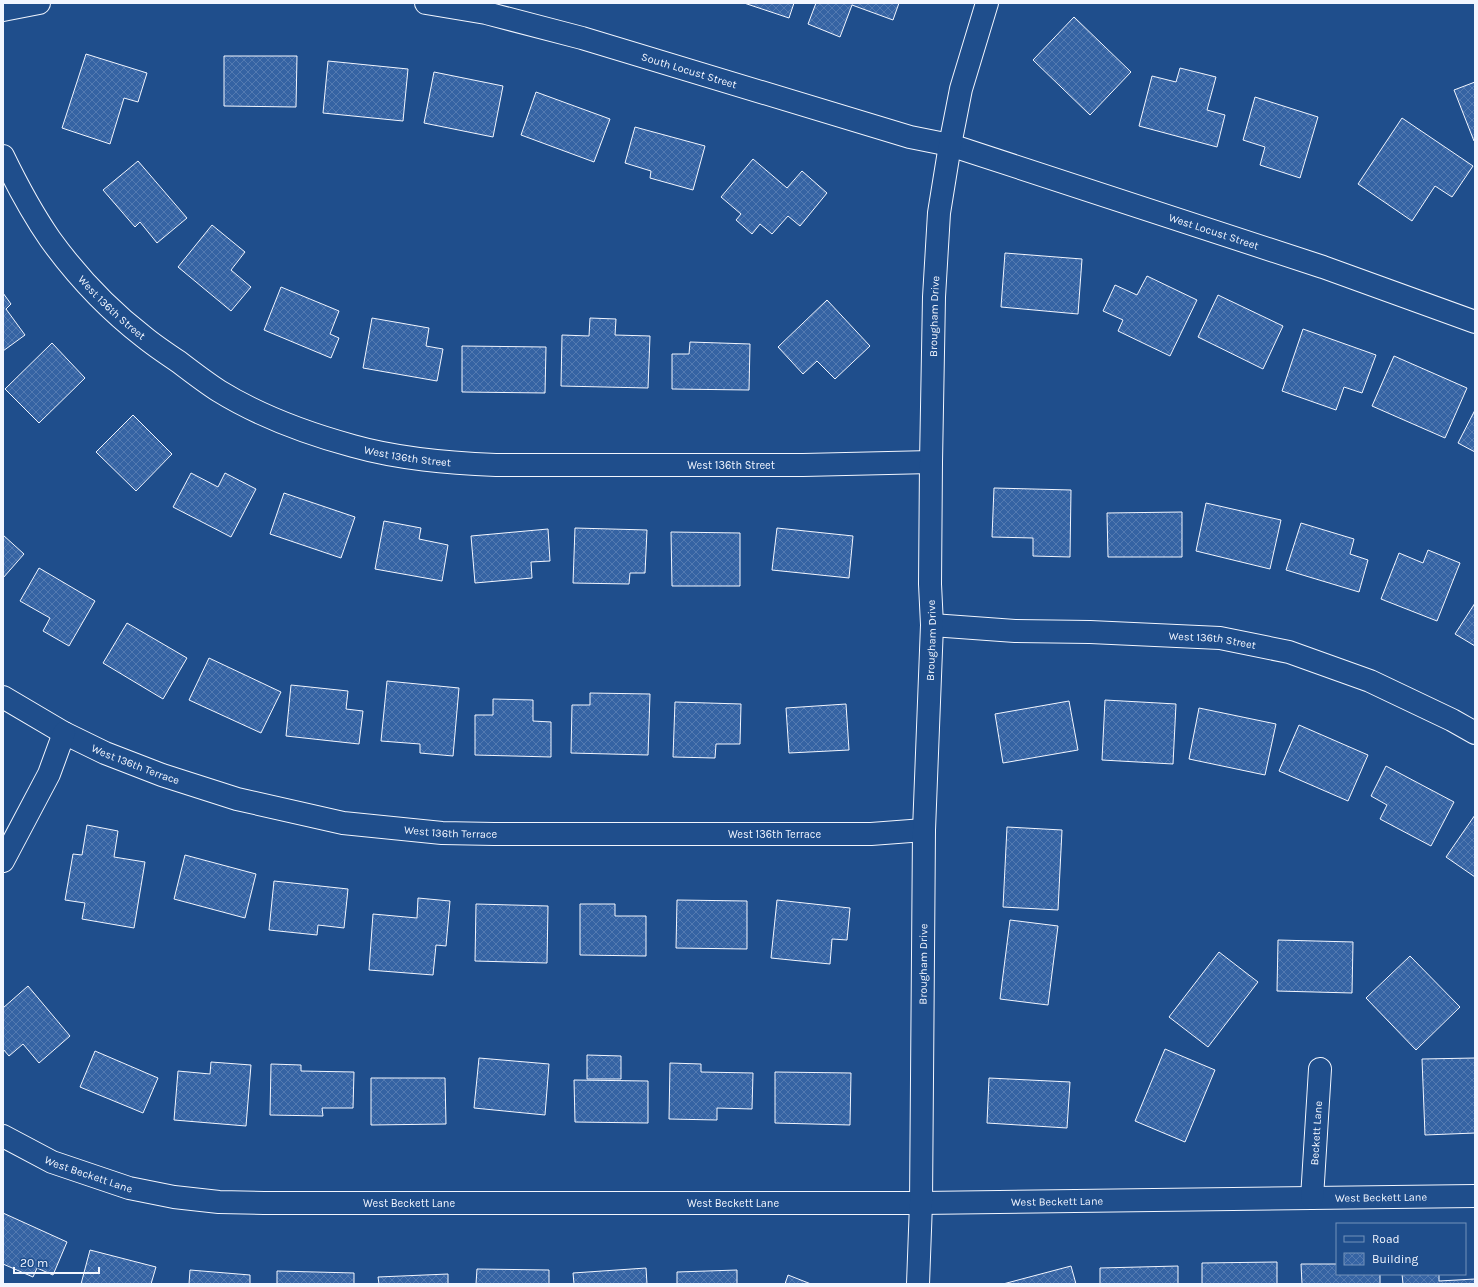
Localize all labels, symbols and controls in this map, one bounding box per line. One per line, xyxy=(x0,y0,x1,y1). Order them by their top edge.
street label: South Locust Street xyxy=(640,50,738,91)
street label: West Locust Street xyxy=(1167,211,1260,253)
street label: West 136th Street xyxy=(75,273,148,343)
street label: Brougham Drive xyxy=(927,275,942,357)
street label: West 136th Street xyxy=(363,443,451,469)
street label: West 136th Street xyxy=(687,459,775,472)
street label: Brougham Drive xyxy=(924,599,939,681)
street label: West 136th Street xyxy=(1168,630,1257,652)
street label: West 136th Terrace xyxy=(89,741,181,787)
street label: West 136th Terrace xyxy=(403,823,497,841)
street label: West 136th Terrace xyxy=(728,828,821,841)
street label: Brougham Drive xyxy=(917,923,930,1005)
street label: Beckett Lane xyxy=(1308,1100,1325,1166)
street label: West Beckett Lane xyxy=(42,1153,134,1196)
street label: West Beckett Lane xyxy=(1335,1191,1428,1205)
street label: West Beckett Lane xyxy=(1011,1195,1104,1209)
street label: West Beckett Lane xyxy=(363,1197,456,1210)
street label: West Beckett Lane xyxy=(687,1197,780,1210)
legend xyxy=(1336,1223,1466,1275)
text: Road xyxy=(1372,1232,1400,1246)
scale bar xyxy=(14,1249,99,1275)
text: Building xyxy=(1372,1252,1419,1266)
text: 20 m xyxy=(20,1256,48,1270)

